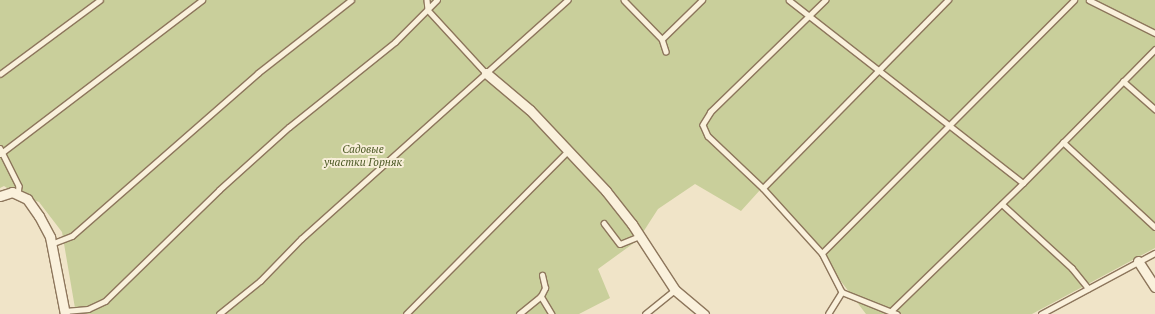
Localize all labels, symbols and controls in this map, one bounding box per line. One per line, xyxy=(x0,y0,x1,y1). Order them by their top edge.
park label: Садовые участки Горняк xyxy=(324,143,402,169)

